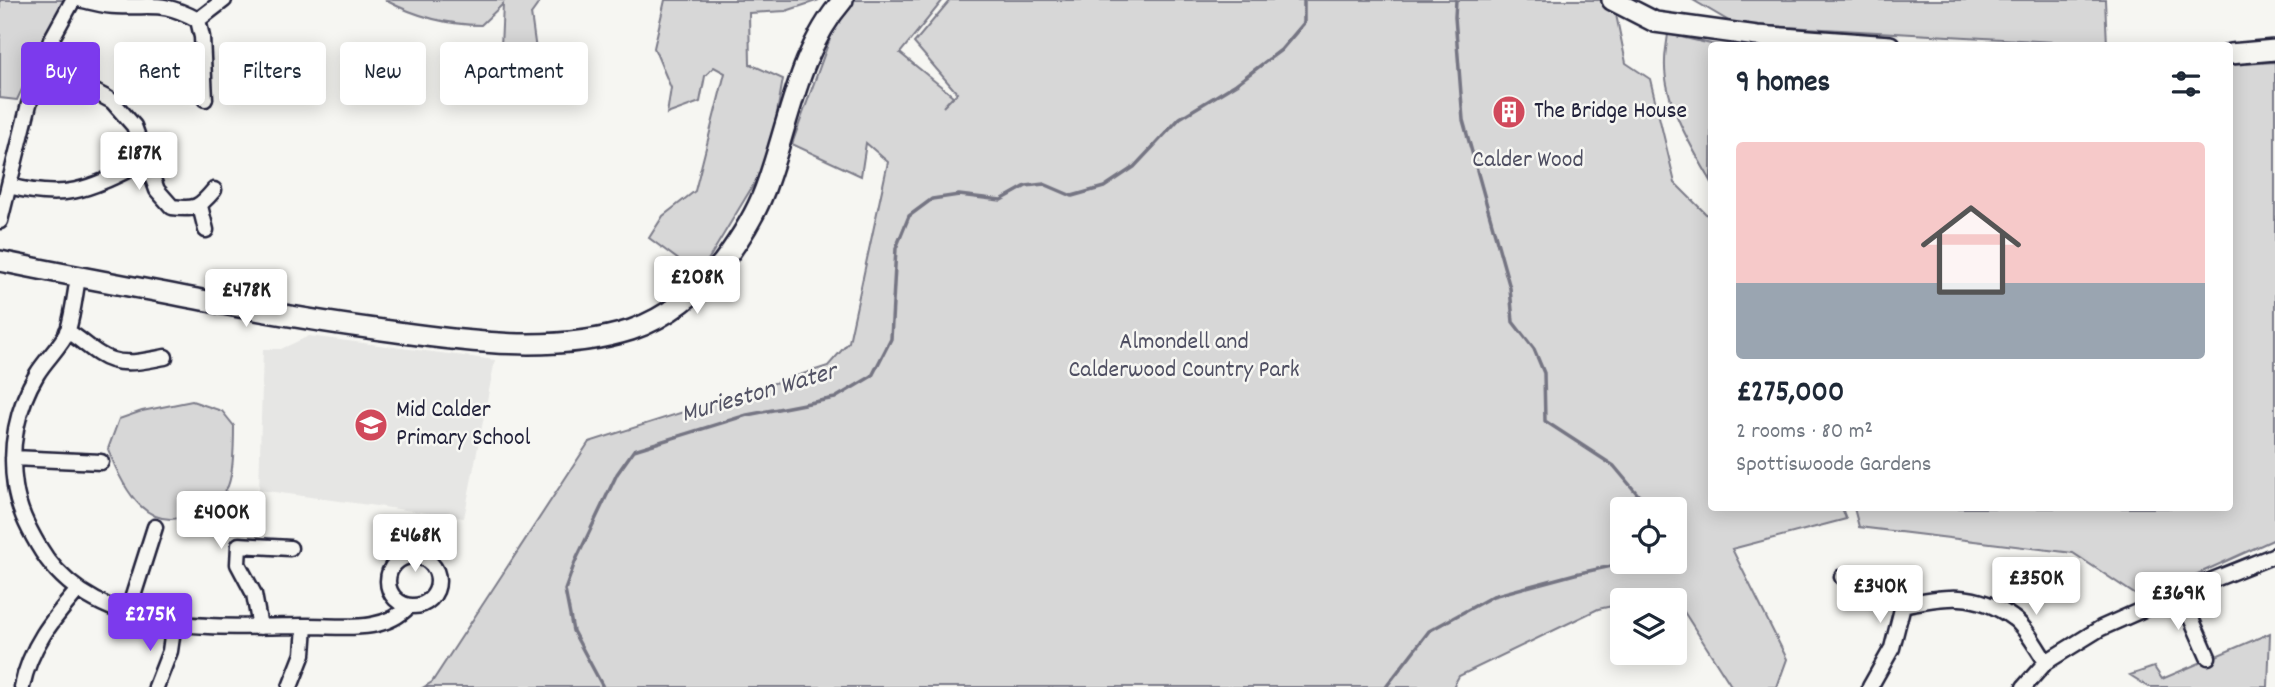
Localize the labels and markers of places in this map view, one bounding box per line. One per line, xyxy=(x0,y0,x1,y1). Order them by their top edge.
building icon: The Bridge House xyxy=(1490,93,1528,131)
place label: The Bridge House xyxy=(1534,95,1687,129)
pin: £187K xyxy=(90,132,188,192)
pin: £208K xyxy=(648,256,746,316)
pin: £478K xyxy=(197,270,295,329)
place label: Mid Calder Primary School xyxy=(396,394,531,456)
school or university icon: Mid Calder Primary School xyxy=(352,406,390,444)
pin: £400K xyxy=(172,491,270,551)
pin: £468K xyxy=(366,514,464,574)
pin: £350K xyxy=(1987,558,2085,617)
pin: £340K xyxy=(1831,566,1929,625)
pin: £369K xyxy=(2129,572,2227,632)
pin: £275K xyxy=(101,594,199,653)

